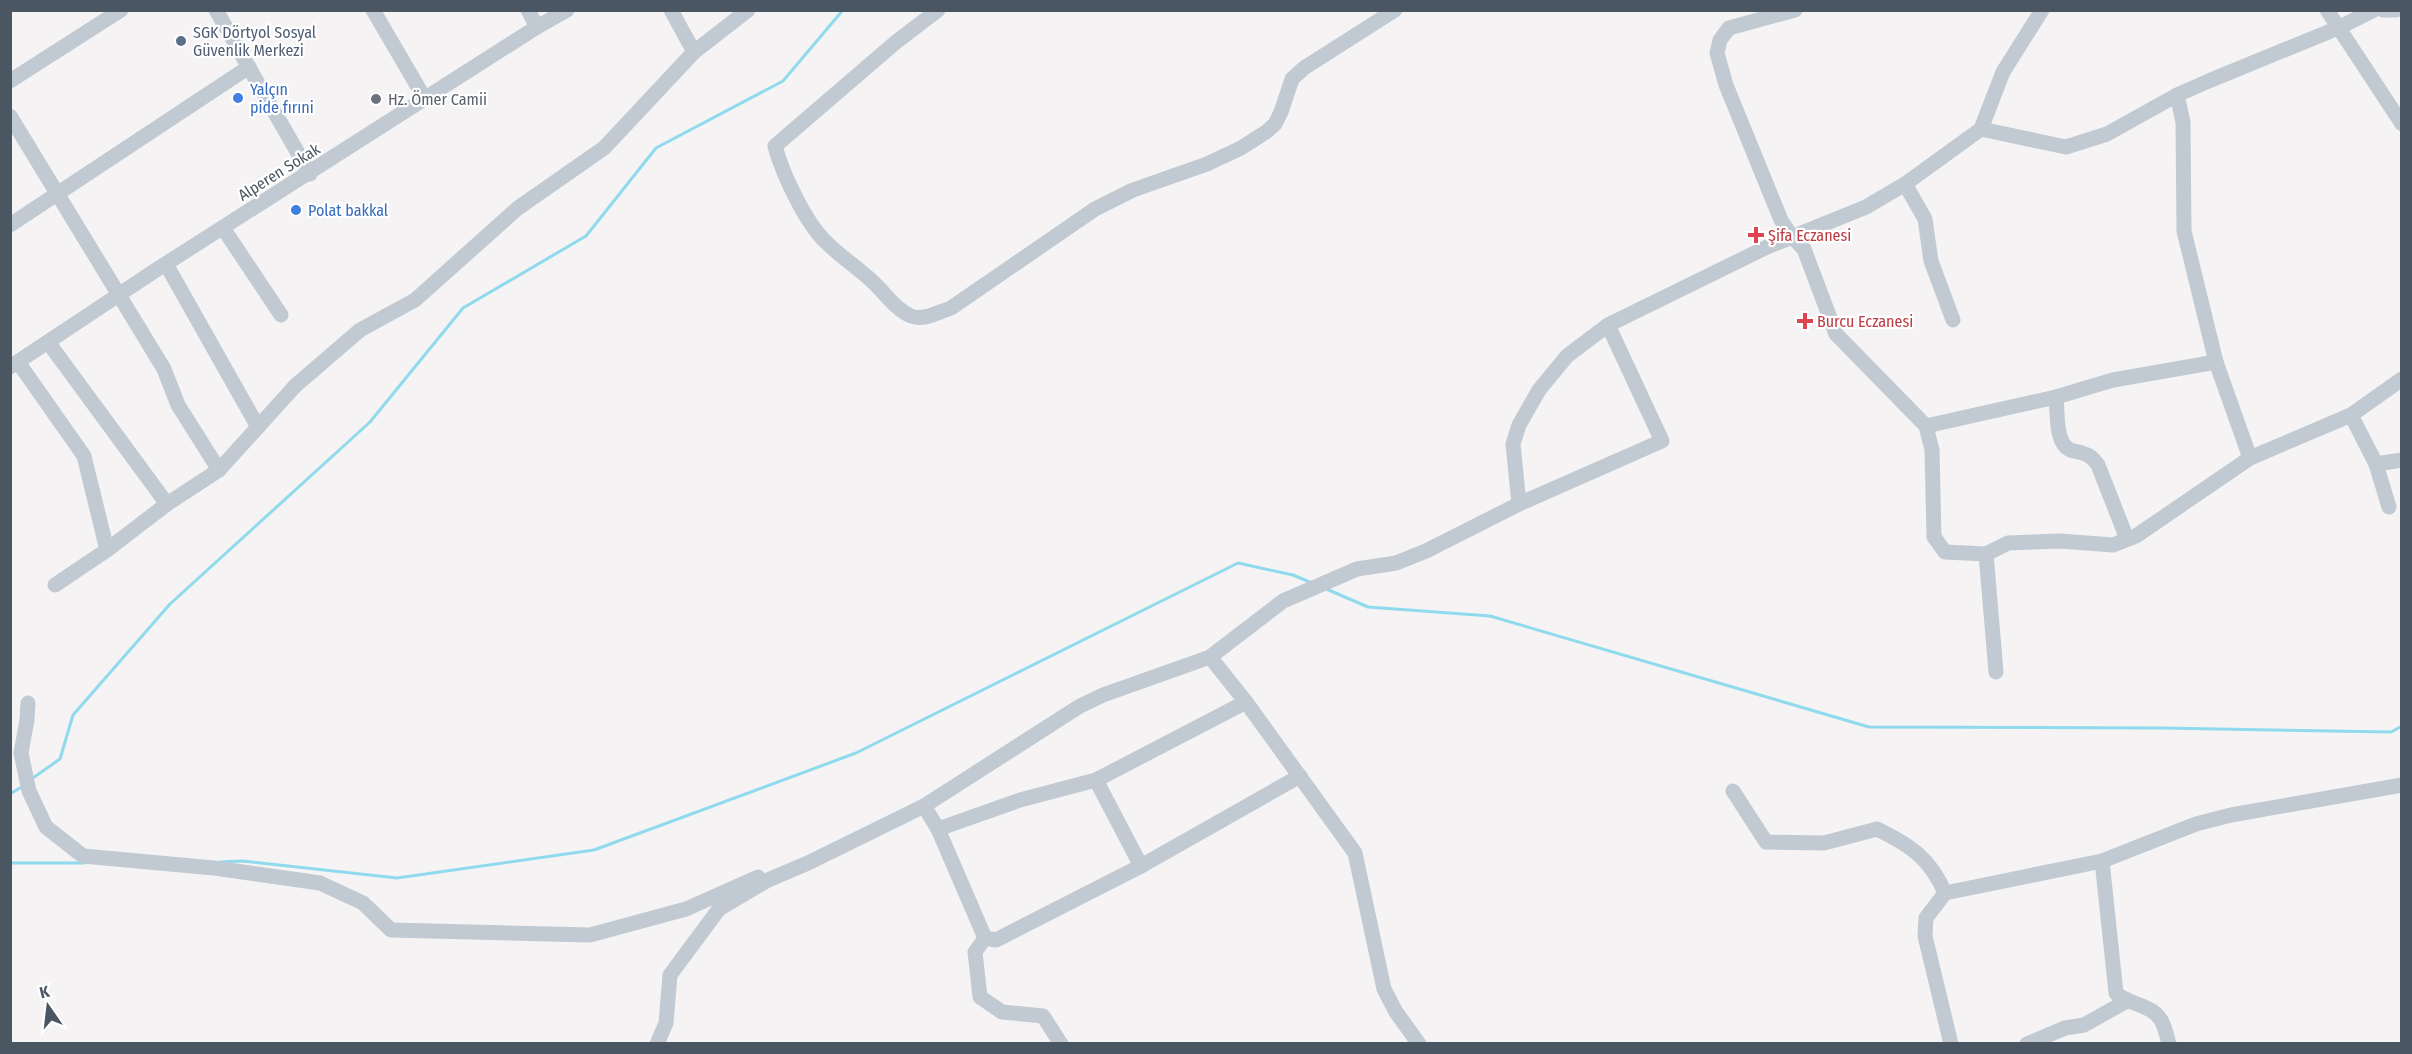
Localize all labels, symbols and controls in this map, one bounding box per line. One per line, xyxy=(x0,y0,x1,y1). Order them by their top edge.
place label: SGK Dörtyol Sosyal Güvenlik Merkezi xyxy=(193,23,316,60)
marker: SGK Dörtyol Sosyal Güvenlik Merkezi xyxy=(174,34,188,48)
place label: Yalçın pide fırıni xyxy=(250,80,314,117)
place label: Hz. Ömer Camii xyxy=(388,90,487,109)
marker: Yalçın pide fırıni xyxy=(231,91,245,105)
marker: Hz. Ömer Camii xyxy=(369,92,383,106)
street label: Alperen Sokak xyxy=(234,139,324,205)
place label: Polat bakkal xyxy=(308,201,388,220)
marker: Polat bakkal xyxy=(289,203,303,217)
place label: Şifa Eczanesi xyxy=(1768,226,1851,245)
marker: Şifa Eczanesi xyxy=(1749,228,1763,242)
place label: Burcu Eczanesi xyxy=(1817,312,1913,331)
marker: Burcu Eczanesi xyxy=(1798,314,1812,328)
north arrow xyxy=(18,976,78,1036)
text: K xyxy=(38,981,52,1002)

